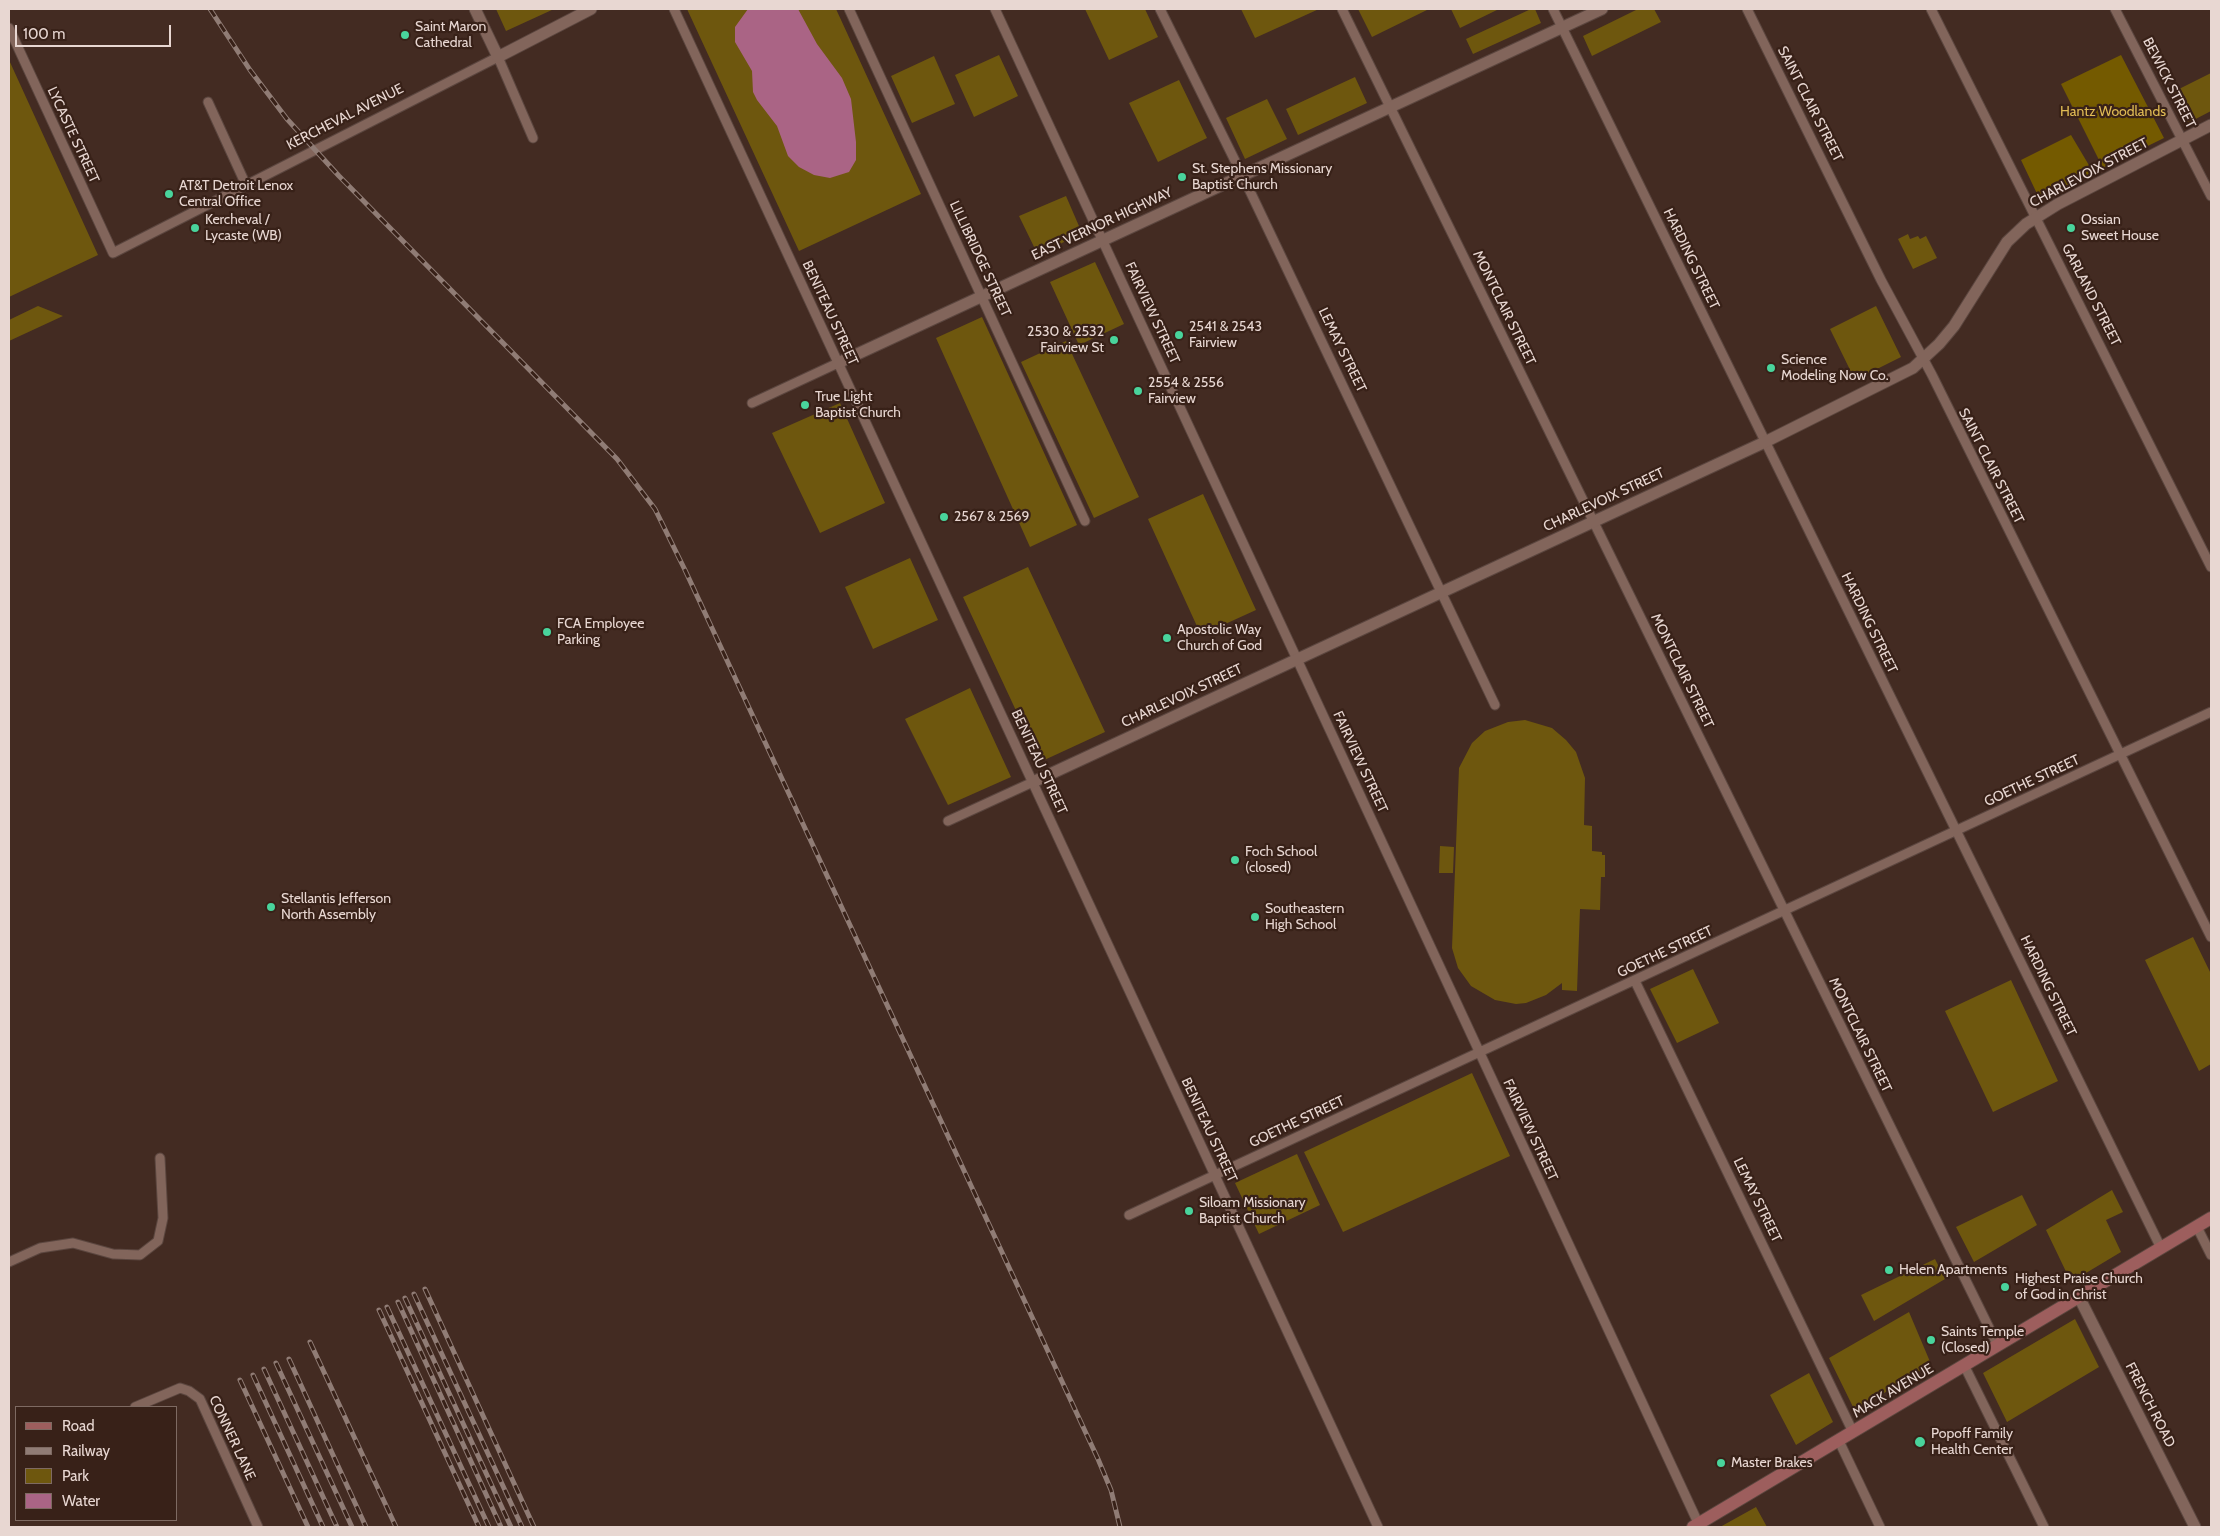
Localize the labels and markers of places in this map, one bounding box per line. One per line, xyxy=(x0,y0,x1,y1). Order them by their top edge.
place label: Saint Maron Cathedral xyxy=(415,19,486,52)
marker: Saint Maron Cathedral xyxy=(399,29,411,41)
place label: St. Stephens Missionary Baptist Church xyxy=(1192,161,1332,193)
marker: St. Stephens Missionary Baptist Church xyxy=(1176,171,1188,183)
place label: AT&T Detroit Lenox Central Office xyxy=(179,178,293,210)
marker: AT&T Detroit Lenox Central Office xyxy=(163,188,175,200)
place label: Kercheval / Lycaste (WB) xyxy=(205,212,282,244)
place label: Ossian Sweet House xyxy=(2081,212,2159,244)
marker: Kercheval / Lycaste (WB) xyxy=(189,222,201,234)
marker: Ossian Sweet House xyxy=(2065,222,2077,234)
place label: 2541 & 2543 Fairview xyxy=(1189,319,1262,352)
place label: 2530 & 2532 Fairview St xyxy=(1027,324,1104,357)
marker: 2541 & 2543 Fairview xyxy=(1173,329,1185,341)
marker: 2530 & 2532 Fairview St xyxy=(1108,334,1120,346)
place label: Science Modeling Now Co. xyxy=(1781,352,1889,384)
marker: Science Modeling Now Co. xyxy=(1765,362,1777,374)
place label: 2554 & 2556 Fairview xyxy=(1148,375,1224,408)
marker: 2554 & 2556 Fairview xyxy=(1132,385,1144,397)
place label: True Light Baptist Church xyxy=(815,389,901,422)
marker: True Light Baptist Church xyxy=(799,399,811,411)
place label: 2567 & 2569 xyxy=(954,509,1029,525)
marker: 2567 & 2569 xyxy=(938,511,950,523)
place label: FCA Employee Parking xyxy=(557,616,644,648)
place label: Apostolic Way Church of God xyxy=(1177,622,1262,654)
marker: FCA Employee Parking xyxy=(541,626,553,638)
marker: Apostolic Way Church of God xyxy=(1161,632,1173,644)
place label: Foch School (closed) xyxy=(1245,844,1317,876)
marker: Foch School (closed) xyxy=(1229,854,1241,866)
place label: Stellantis Jefferson North Assembly xyxy=(281,891,391,924)
marker: Stellantis Jefferson North Assembly xyxy=(265,901,277,913)
place label: Southeastern High School xyxy=(1265,901,1344,934)
marker: Southeastern High School xyxy=(1249,911,1261,923)
place label: Siloam Missionary Baptist Church xyxy=(1199,1195,1306,1228)
marker: Siloam Missionary Baptist Church xyxy=(1183,1205,1195,1217)
place label: Helen Apartments xyxy=(1899,1262,2007,1278)
marker: Helen Apartments xyxy=(1883,1264,1895,1276)
place label: Highest Praise Church of God in Christ xyxy=(2015,1271,2143,1304)
marker: Highest Praise Church of God in Christ xyxy=(1999,1281,2011,1293)
place label: Saints Temple (Closed) xyxy=(1941,1324,2024,1356)
marker: Saints Temple (Closed) xyxy=(1925,1334,1937,1346)
place label: Popoff Family Health Center xyxy=(1931,1426,2013,1458)
marker: Popoff Family Health Center xyxy=(1913,1435,1927,1449)
place label: Master Brakes xyxy=(1731,1455,1812,1471)
marker: Master Brakes xyxy=(1715,1457,1727,1469)

